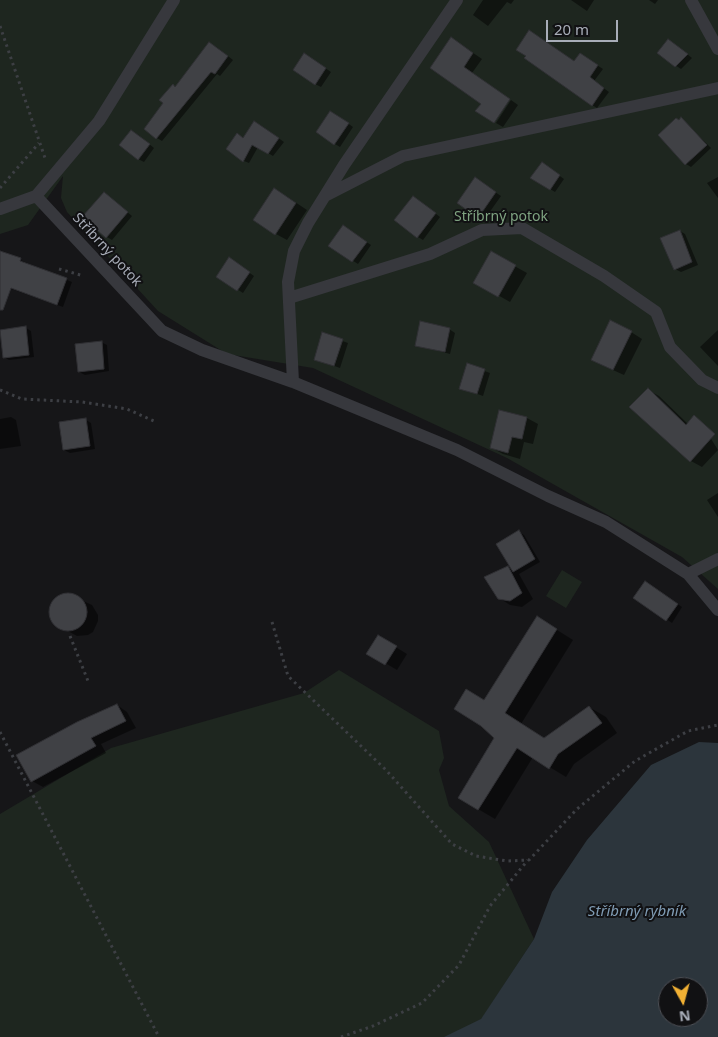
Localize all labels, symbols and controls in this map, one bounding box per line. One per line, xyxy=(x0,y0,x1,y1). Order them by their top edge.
scale bar xyxy=(548,10,620,42)
text: 20 m xyxy=(554,19,589,39)
park label: Stříbrný potok xyxy=(454,209,548,225)
street label: Stříbrný potok xyxy=(69,210,145,290)
water label: Stříbrný rybník xyxy=(588,903,686,921)
north arrow xyxy=(658,977,708,1027)
text: N xyxy=(678,1006,692,1027)

